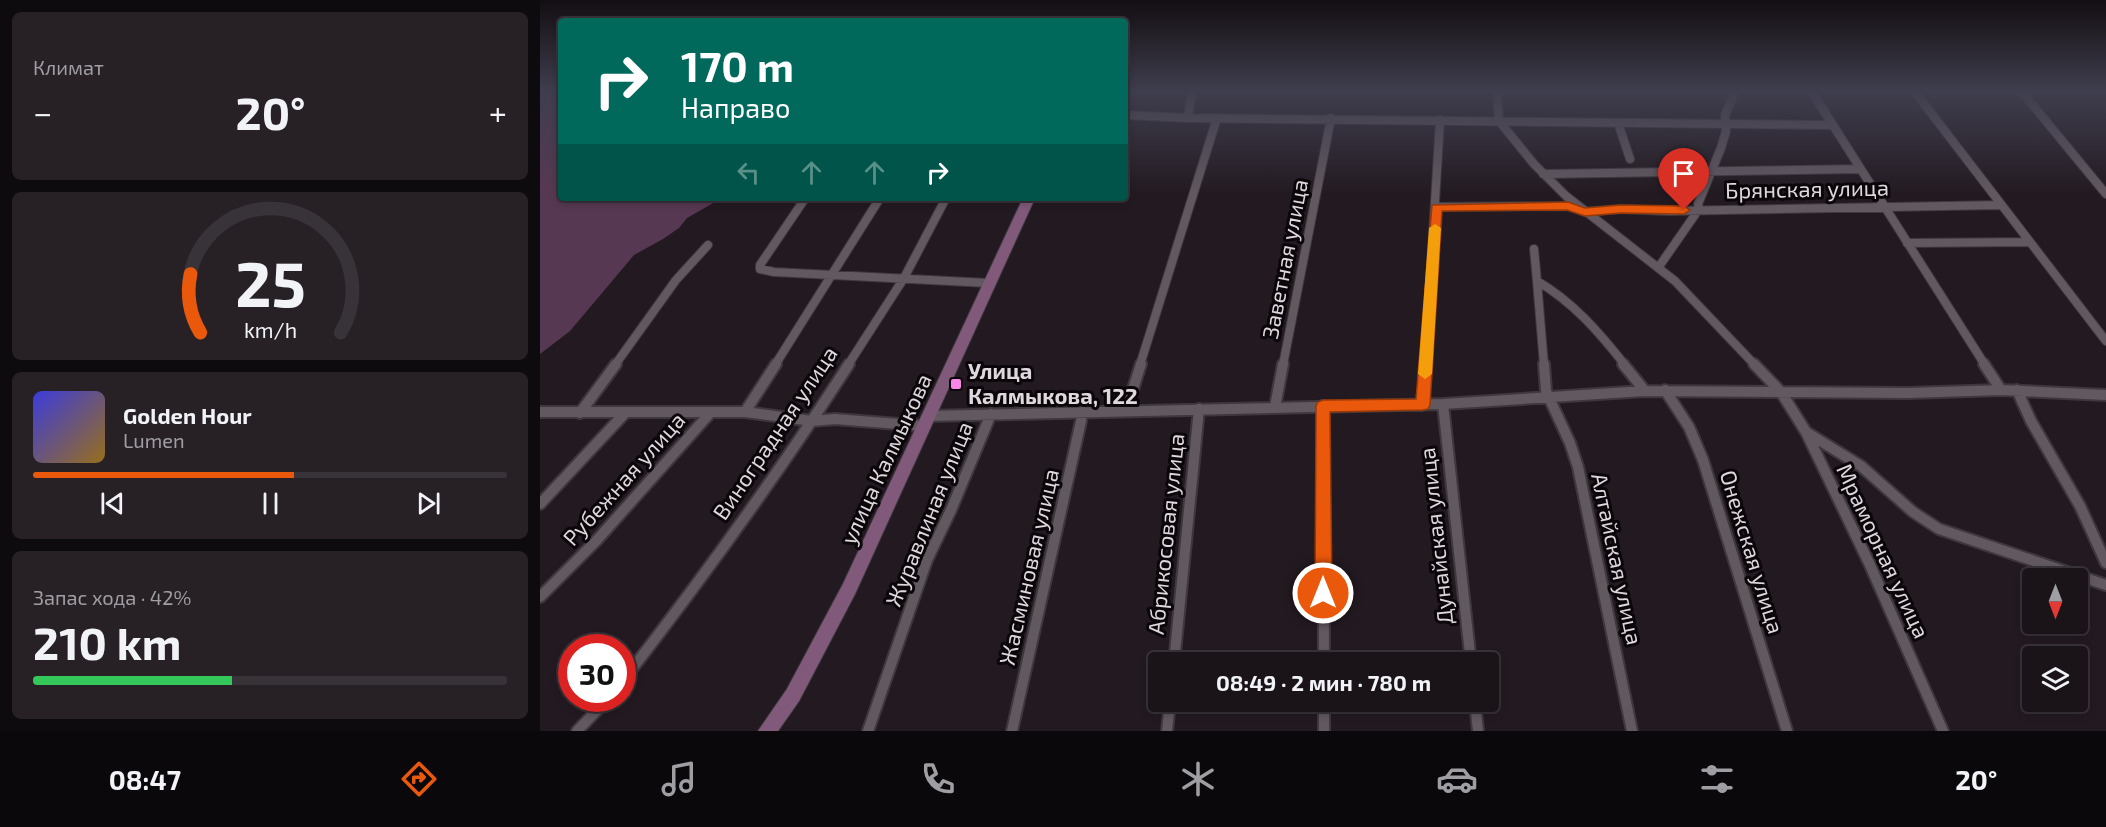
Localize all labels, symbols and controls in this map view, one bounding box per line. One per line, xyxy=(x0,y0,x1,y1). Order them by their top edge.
text: 170 m xyxy=(681,40,794,90)
icon: right xyxy=(582,42,660,120)
text: Климат xyxy=(33,55,104,79)
text: 20° xyxy=(236,85,306,139)
text: Направо xyxy=(681,91,790,123)
text: − xyxy=(33,92,52,132)
text: + xyxy=(489,92,507,132)
pin xyxy=(1658,148,1709,210)
icon: left xyxy=(732,156,765,189)
icon: ahead xyxy=(795,156,828,189)
icon: ahead xyxy=(858,156,891,189)
icon: right xyxy=(921,156,954,189)
icon: arrive xyxy=(1667,157,1700,190)
street label: Брянская улица xyxy=(1725,174,1889,203)
street label: Заветная улица xyxy=(1256,177,1313,341)
text: 25 xyxy=(235,245,305,320)
text: km/h xyxy=(243,317,297,342)
street label: Виноградная улица xyxy=(707,341,843,525)
place label: Улица Калмыкова, 122 xyxy=(968,357,1138,408)
street label: улица Калмыкова xyxy=(834,369,937,548)
marker: Улица Калмыкова, 122 xyxy=(949,377,963,391)
text: Golden Hour xyxy=(123,402,252,428)
street label: Рубежная улица xyxy=(557,407,690,551)
street label: Журавлиная улица xyxy=(879,417,978,610)
text: Lumen xyxy=(123,428,185,452)
street label: Абрикосовая улица xyxy=(1142,432,1189,636)
street label: Дунайская улица xyxy=(1413,446,1458,626)
street label: Мраморная улица xyxy=(1831,459,1936,642)
street label: Жасминовая улица xyxy=(993,466,1064,668)
street label: Онежская улица xyxy=(1715,467,1790,637)
street label: Алтайская улица xyxy=(1586,471,1649,647)
icon: previous xyxy=(96,487,129,520)
icon: pause xyxy=(254,487,287,520)
icon: next xyxy=(412,487,445,520)
position arrow xyxy=(1291,561,1355,625)
north arrow xyxy=(2022,568,2088,634)
map controls xyxy=(2022,568,2088,712)
text: Запас хода · 42% xyxy=(33,585,191,609)
text: 210 km xyxy=(33,615,182,669)
speed limit sign: 30 xyxy=(558,634,636,712)
button: layers xyxy=(2022,646,2088,712)
text: 08:49 · 2 мин · 780 m xyxy=(1216,669,1431,695)
icon: directions xyxy=(398,758,440,800)
icon: music xyxy=(658,758,700,800)
icon: phone xyxy=(917,758,959,800)
icon: climate xyxy=(1177,758,1219,800)
icon: car xyxy=(1436,758,1478,800)
icon: filters xyxy=(1696,758,1738,800)
text: 08:47 xyxy=(109,763,181,795)
text: 20° xyxy=(1955,763,1997,795)

